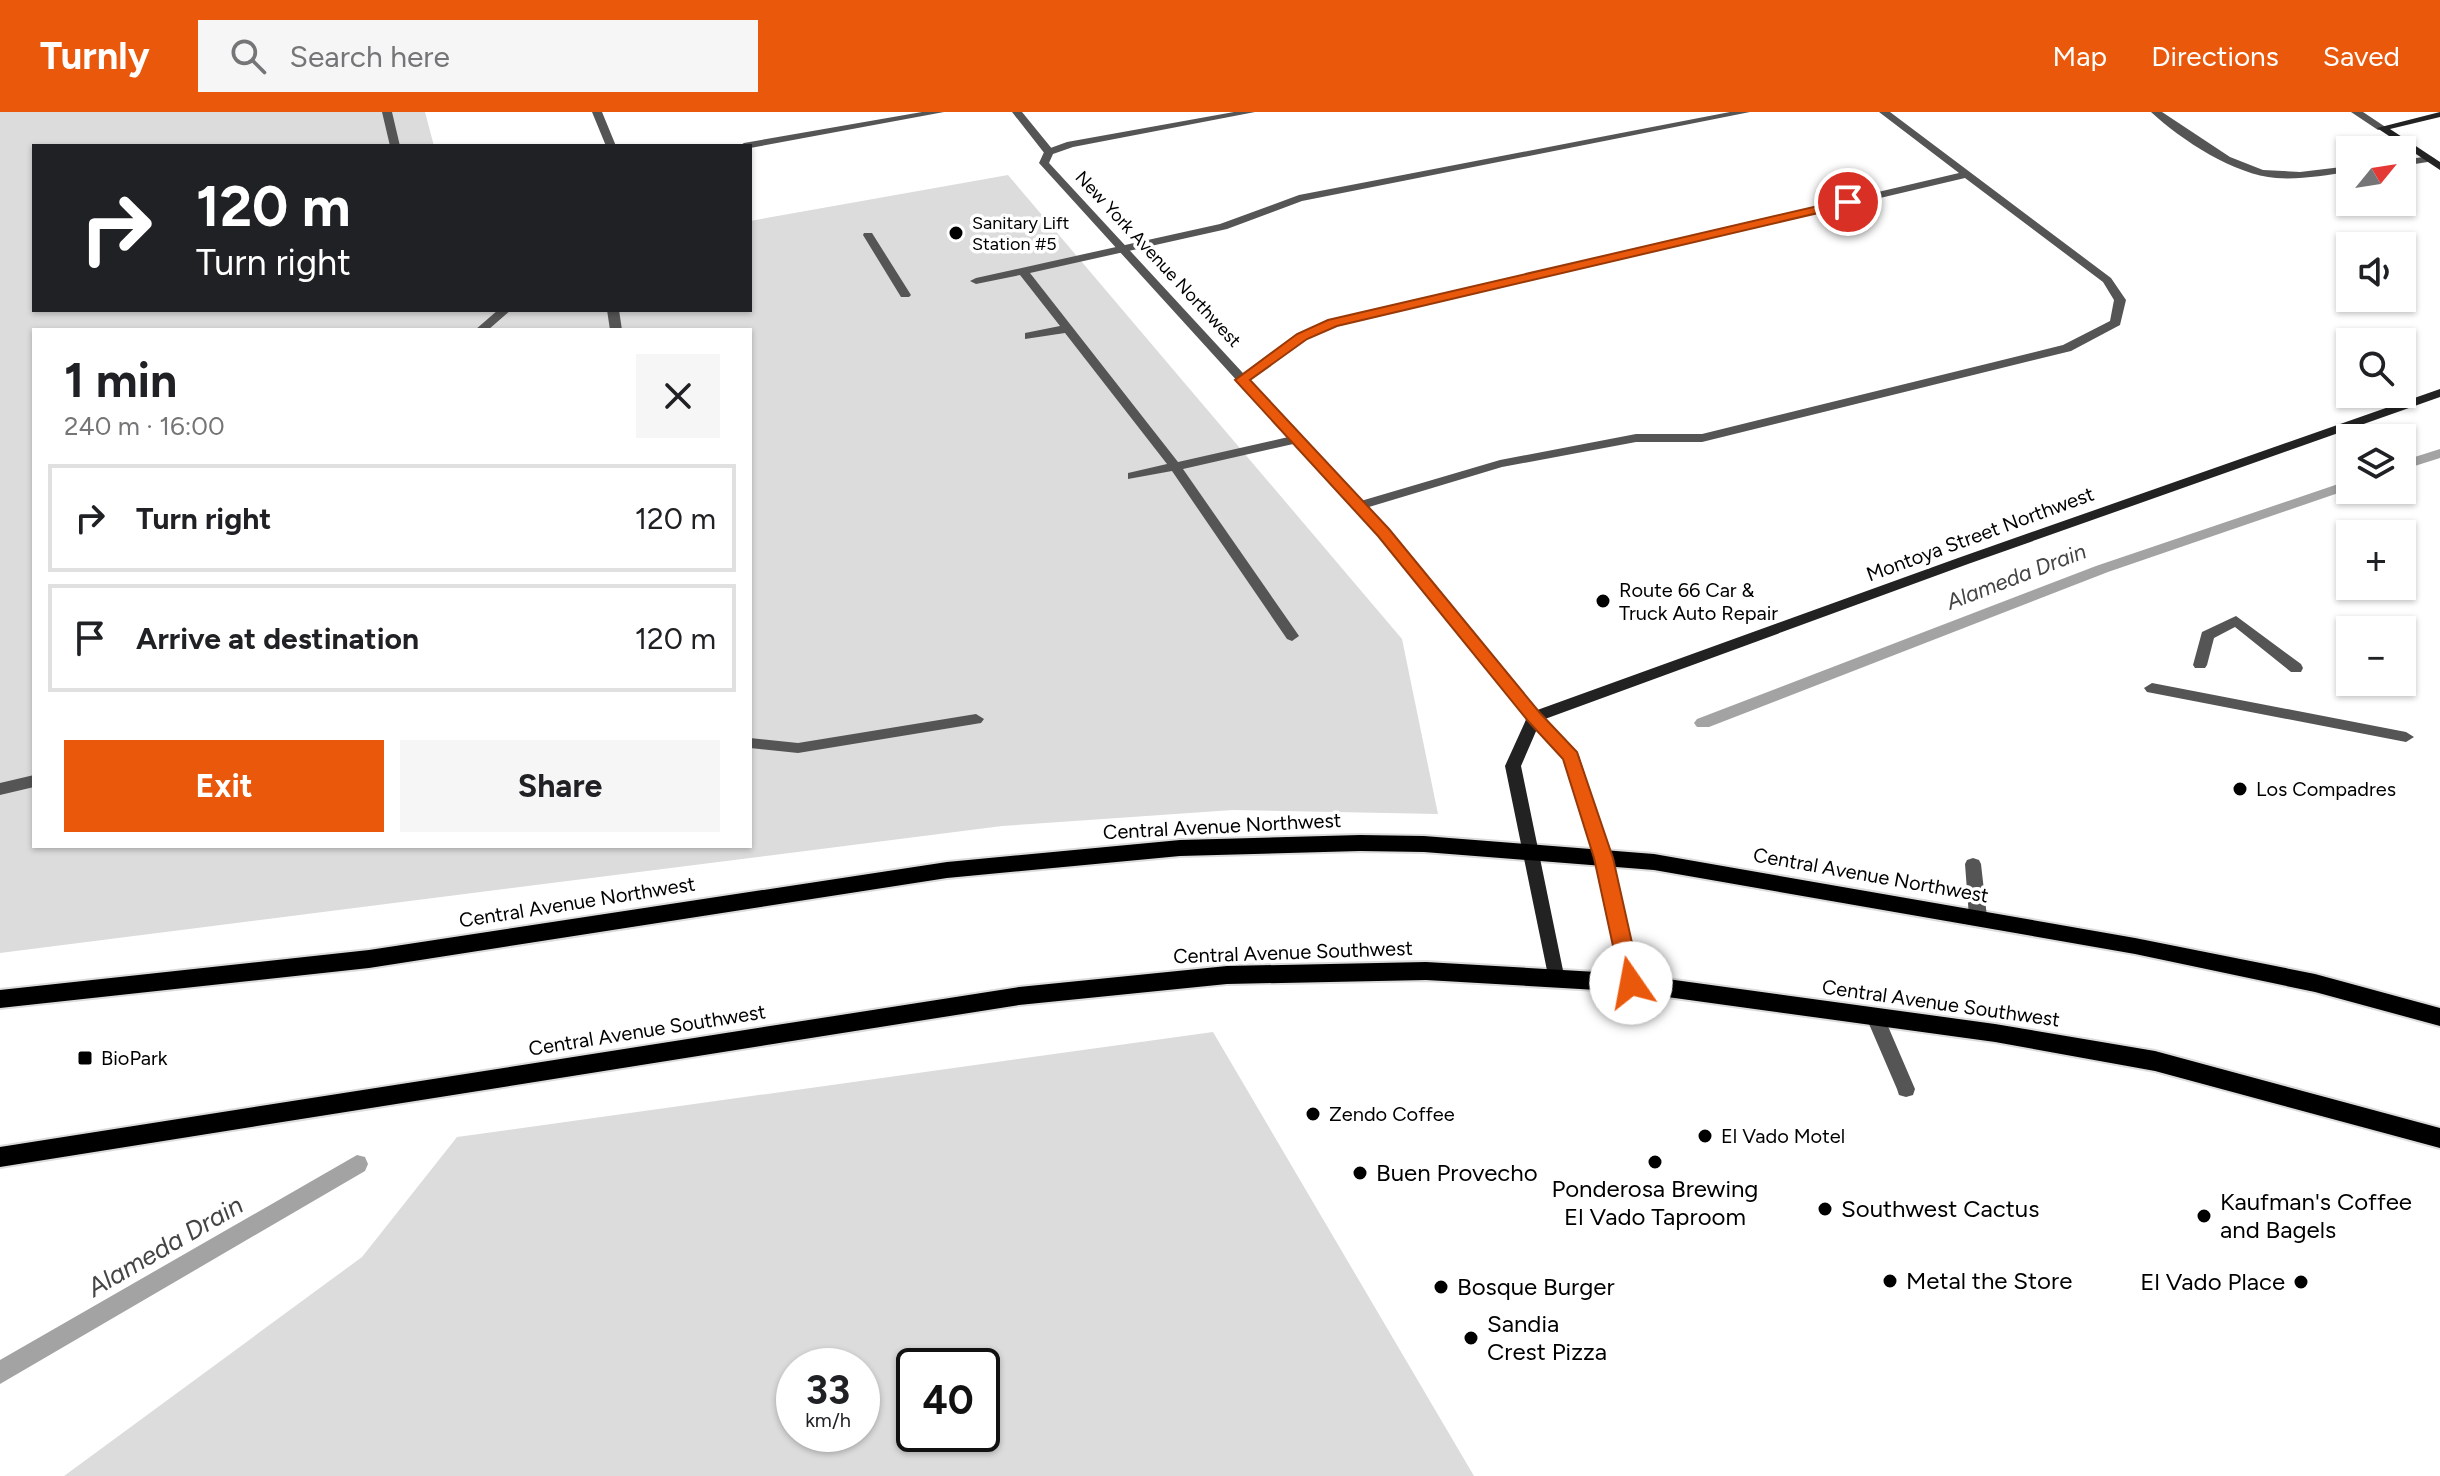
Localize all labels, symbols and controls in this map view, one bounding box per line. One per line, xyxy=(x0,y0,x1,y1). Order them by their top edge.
search box xyxy=(198,20,758,92)
text: Turnly xyxy=(40,33,150,79)
icon: search xyxy=(226,34,270,78)
text: Search here xyxy=(290,38,450,75)
text: Map xyxy=(2053,39,2107,73)
text: Directions xyxy=(2151,39,2279,73)
text: Saved xyxy=(2323,39,2400,73)
north arrow xyxy=(2336,136,2416,216)
map controls xyxy=(2336,136,2416,696)
street label: New York Avenue Northwest xyxy=(1071,166,1246,352)
pin xyxy=(1814,168,1882,236)
text: 120 m xyxy=(196,173,351,240)
icon: right xyxy=(64,176,168,280)
icon: arrive xyxy=(1826,180,1870,224)
place label: Sanitary Lift Station #5 xyxy=(972,212,1070,255)
marker: Sanitary Lift Station #5 xyxy=(947,224,965,242)
button: sound xyxy=(2336,232,2416,312)
text: Turn right xyxy=(196,241,351,284)
button: search xyxy=(2336,328,2416,408)
text: 1 min xyxy=(64,351,177,409)
button: close xyxy=(636,354,720,438)
text: 240 m · 16:00 xyxy=(64,410,225,442)
button: layers xyxy=(2336,424,2416,504)
street label: Montoya Street Northwest xyxy=(1863,482,2097,586)
icon: right xyxy=(68,496,112,540)
text: Turn right xyxy=(136,500,271,537)
text: 120 m xyxy=(635,500,716,537)
button: + xyxy=(2336,520,2416,600)
water label: Alameda Drain xyxy=(1941,537,2090,616)
place label: Route 66 Car & Truck Auto Repair xyxy=(1619,578,1778,625)
marker: Route 66 Car & Truck Auto Repair xyxy=(1594,592,1612,610)
icon: arrive xyxy=(68,616,112,660)
button: − xyxy=(2336,616,2416,696)
text: Arrive at destination xyxy=(136,620,419,657)
text: 120 m xyxy=(635,620,716,657)
button: Exit xyxy=(64,740,384,832)
button: Share xyxy=(400,740,720,832)
place label: Los Compadres xyxy=(2256,777,2396,801)
marker: Los Compadres xyxy=(2231,780,2249,798)
street label: Central Avenue Northwest xyxy=(1102,808,1342,844)
street label: Central Avenue Northwest xyxy=(1751,842,1991,908)
street label: Central Avenue Northwest xyxy=(457,871,697,933)
street label: Central Avenue Southwest xyxy=(1173,936,1413,968)
position arrow xyxy=(1589,941,1673,1025)
street label: Central Avenue Southwest xyxy=(1821,974,2061,1032)
street label: Central Avenue Southwest xyxy=(527,999,767,1061)
place label: BioPark xyxy=(101,1046,168,1070)
marker: BioPark xyxy=(76,1049,94,1067)
place label: Zendo Coffee xyxy=(1329,1102,1455,1126)
marker: Zendo Coffee xyxy=(1304,1105,1322,1123)
place label: El Vado Motel xyxy=(1721,1124,1845,1148)
marker: El Vado Motel xyxy=(1696,1127,1714,1145)
marker: Ponderosa Brewing El Vado Taproom xyxy=(1646,1153,1664,1171)
place label: Buen Provecho xyxy=(1376,1158,1538,1187)
marker: Buen Provecho xyxy=(1351,1164,1369,1182)
place label: Ponderosa Brewing El Vado Taproom xyxy=(1552,1174,1758,1231)
place label: Kaufman's Coffee and Bagels xyxy=(2220,1187,2412,1244)
water label: Alameda Drain xyxy=(81,1188,249,1304)
place label: Southwest Cactus xyxy=(1841,1194,2039,1223)
marker: Southwest Cactus xyxy=(1816,1200,1834,1218)
marker: Kaufman's Coffee and Bagels xyxy=(2195,1207,2213,1225)
place label: Metal the Store xyxy=(1906,1266,2072,1295)
place label: El Vado Place xyxy=(2140,1267,2285,1296)
place label: Bosque Burger xyxy=(1457,1272,1615,1301)
marker: Metal the Store xyxy=(1881,1272,1899,1290)
marker: El Vado Place xyxy=(2292,1273,2310,1291)
marker: Bosque Burger xyxy=(1432,1278,1450,1296)
place label: Sandia Crest Pizza xyxy=(1487,1309,1607,1366)
marker: Sandia Crest Pizza xyxy=(1462,1329,1480,1347)
speed limit sign: 40 xyxy=(896,1348,1000,1452)
text: 33 xyxy=(806,1366,850,1414)
text: km/h xyxy=(805,1408,851,1432)

